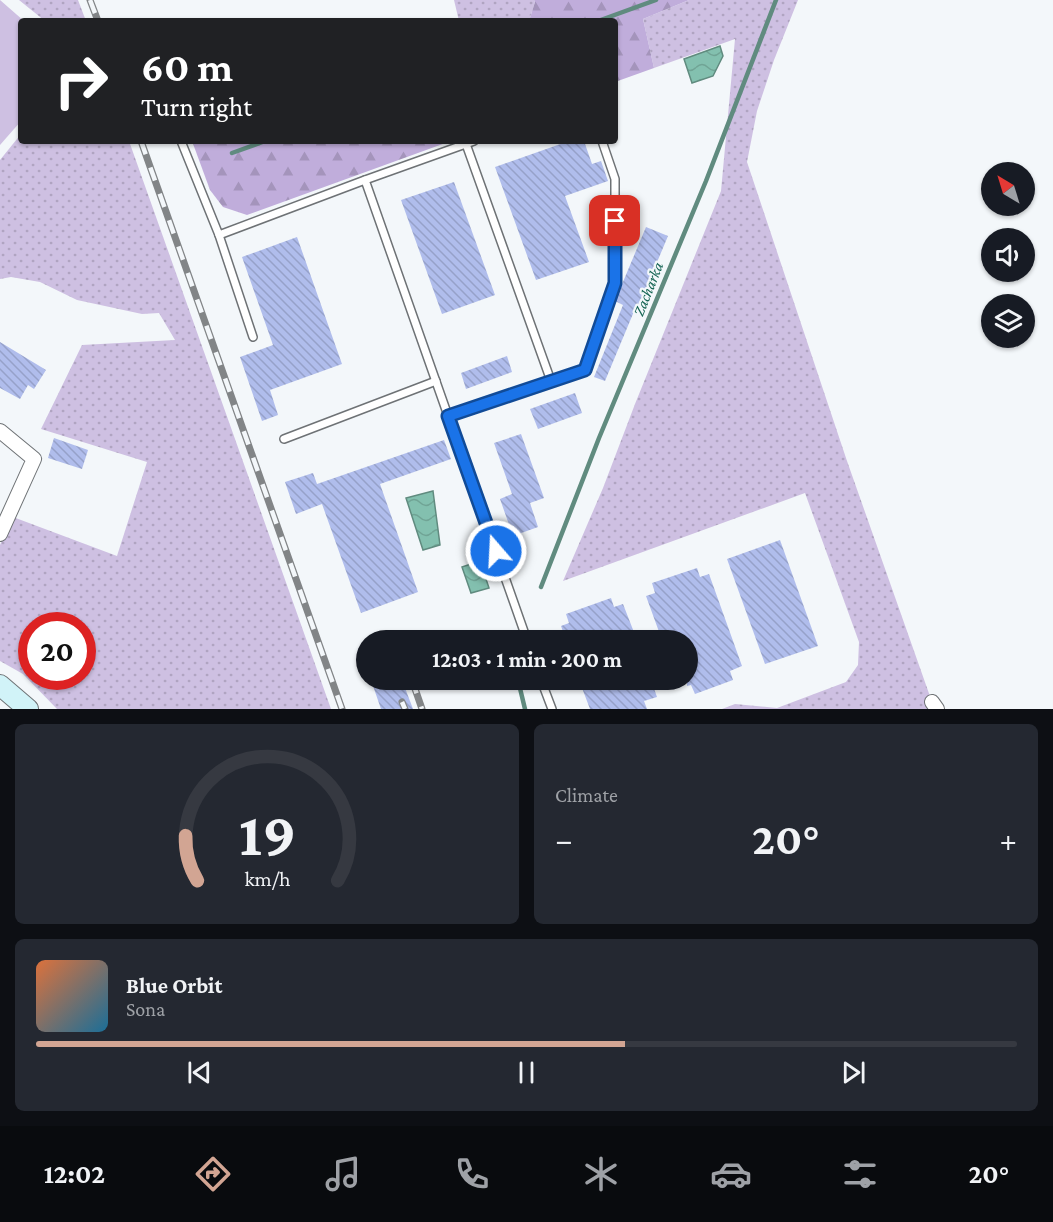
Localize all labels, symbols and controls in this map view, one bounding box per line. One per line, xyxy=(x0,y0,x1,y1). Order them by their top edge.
icon: right xyxy=(42,42,120,120)
text: 60 m xyxy=(141,43,233,90)
text: Turn right xyxy=(141,92,252,122)
north arrow xyxy=(981,162,1035,216)
map controls xyxy=(981,162,1035,348)
pin xyxy=(589,195,640,246)
icon: arrive xyxy=(598,204,631,237)
button: sound xyxy=(981,228,1035,282)
water label: Zacharka xyxy=(630,259,667,318)
button: layers xyxy=(981,294,1035,348)
position arrow xyxy=(464,519,528,583)
speed limit sign: 20 xyxy=(18,612,96,690)
text: 12:03 · 1 min · 200 m xyxy=(432,647,622,672)
text: Climate xyxy=(555,784,618,806)
text: 19 xyxy=(238,799,296,868)
text: 20° xyxy=(752,814,820,864)
text: − xyxy=(555,821,572,858)
text: + xyxy=(1000,821,1017,858)
text: km/h xyxy=(244,867,291,891)
text: Blue Orbit xyxy=(126,973,222,998)
text: Sona xyxy=(126,998,165,1020)
icon: previous xyxy=(183,1056,216,1089)
icon: pause xyxy=(510,1056,543,1089)
icon: next xyxy=(837,1056,870,1089)
icon: directions xyxy=(192,1153,234,1195)
icon: music xyxy=(322,1153,364,1195)
icon: phone xyxy=(451,1153,493,1195)
icon: climate xyxy=(580,1153,622,1195)
icon: car xyxy=(710,1153,752,1195)
icon: filters xyxy=(839,1153,881,1195)
text: 12:02 xyxy=(44,1159,105,1189)
text: 20° xyxy=(969,1159,1009,1189)

